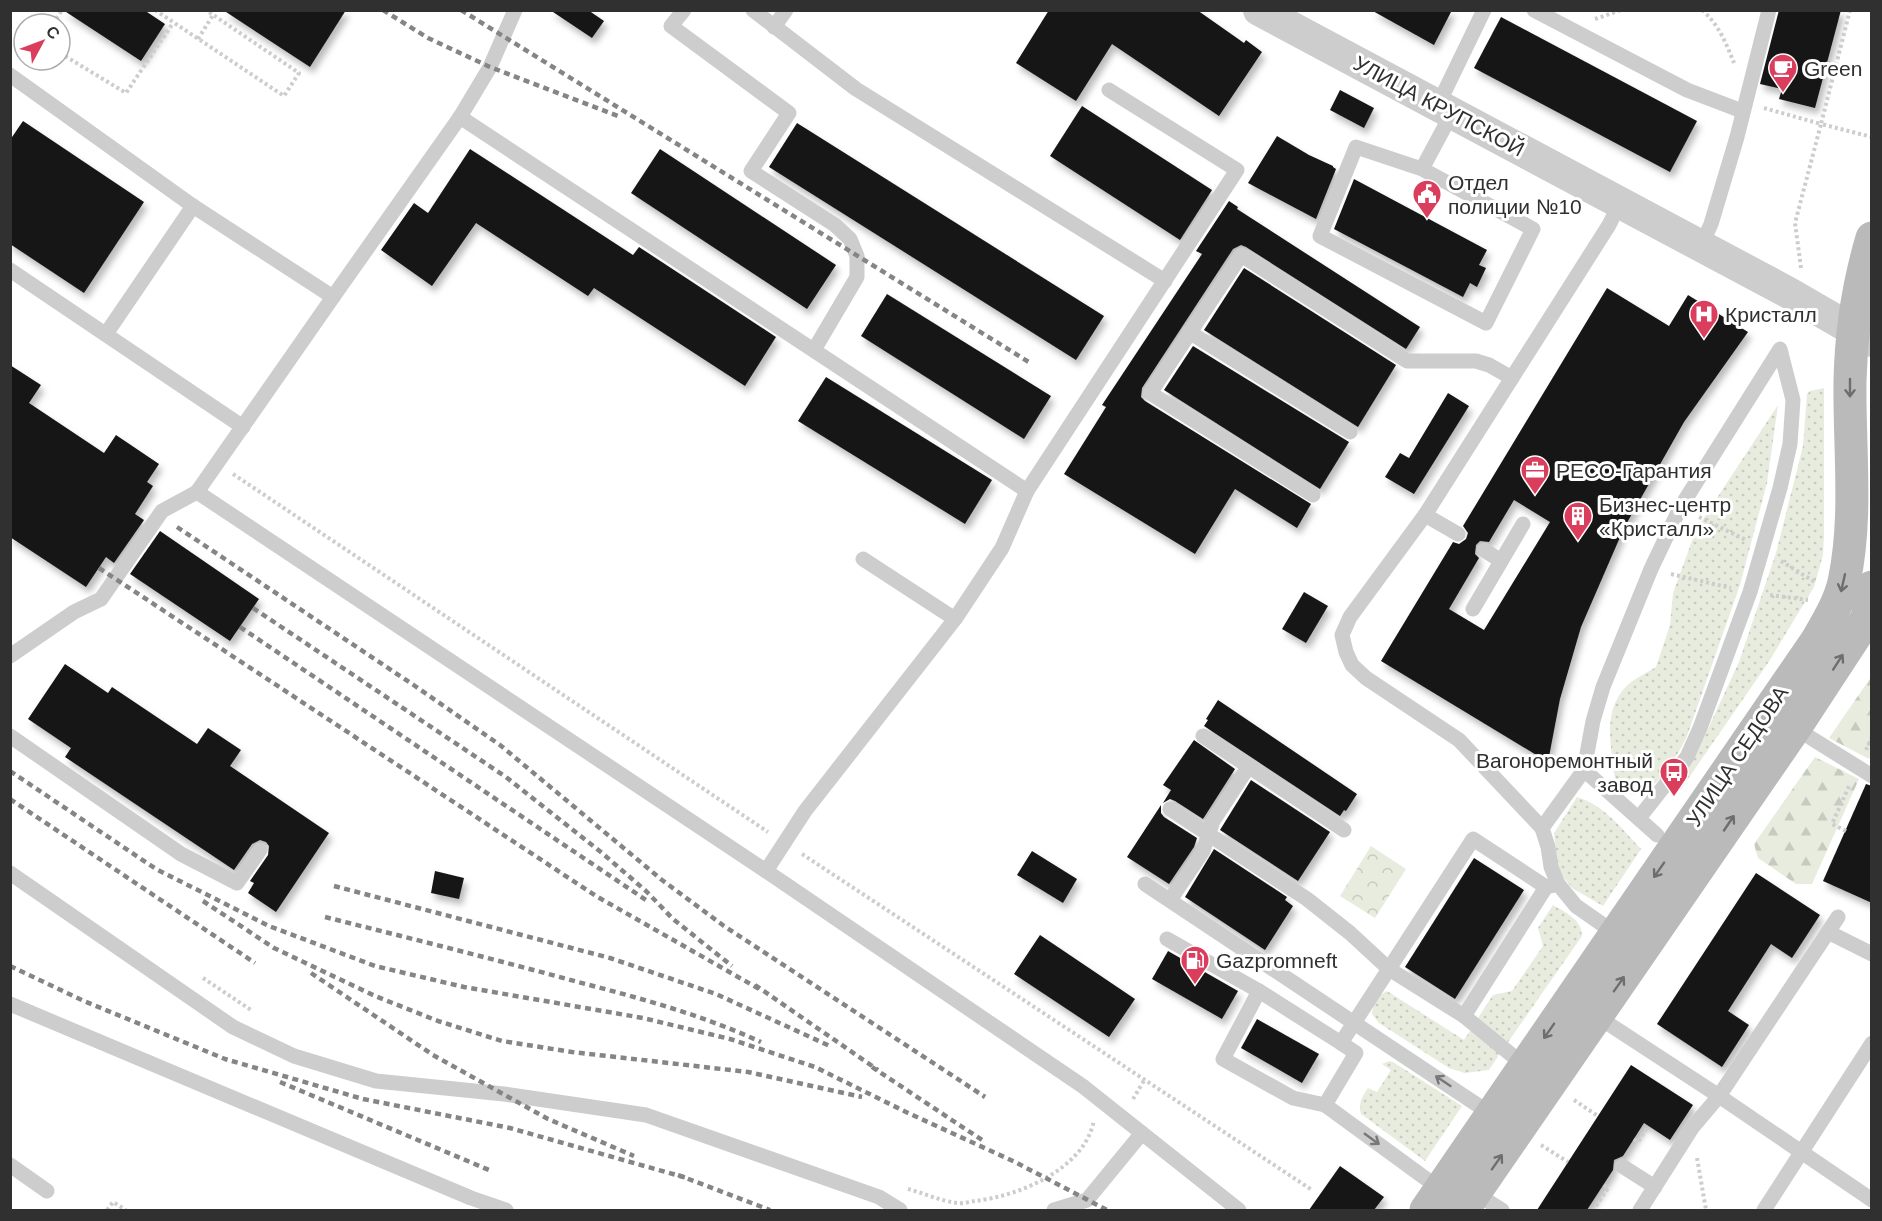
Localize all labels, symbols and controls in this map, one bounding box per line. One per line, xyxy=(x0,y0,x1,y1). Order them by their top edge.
north arrow xyxy=(12,12,72,72)
text: С xyxy=(43,23,63,43)
street label: УЛИЦА КРУПСКОЙ xyxy=(1350,51,1528,161)
cafe icon: Green xyxy=(1767,52,1799,94)
place label: Green xyxy=(1804,57,1862,80)
place label: Отдел полиции №10 xyxy=(1448,171,1582,218)
public building icon: Отдел полиции №10 xyxy=(1411,178,1443,220)
hospital icon: Кристалл xyxy=(1688,298,1720,340)
place label: Кристалл xyxy=(1725,303,1817,326)
one-way arrow xyxy=(1844,378,1856,398)
office icon: РЕСО-Гарантия xyxy=(1519,454,1551,496)
place label: РЕСО-Гарантия xyxy=(1556,459,1712,482)
place label: Бизнес-центр «Кристалл» xyxy=(1599,493,1731,540)
building icon: Бизнес-центр «Кристалл» xyxy=(1562,500,1594,542)
one-way arrow xyxy=(1836,573,1848,592)
one-way arrow xyxy=(1832,654,1844,670)
street label: УЛИЦА СЕДОВА xyxy=(1682,682,1792,830)
place label: Вагоноремонтный завод xyxy=(1476,749,1653,796)
bus stop icon: Вагоноремонтный завод xyxy=(1658,756,1690,798)
one-way arrow xyxy=(1723,816,1735,832)
one-way arrow xyxy=(1653,861,1665,877)
fuel station icon: Gazpromneft xyxy=(1179,944,1211,986)
place label: Gazpromneft xyxy=(1216,949,1338,972)
one-way arrow xyxy=(1613,977,1625,993)
one-way arrow xyxy=(1543,1022,1555,1038)
one-way arrow xyxy=(1434,1075,1451,1088)
one-way arrow xyxy=(1363,1133,1379,1145)
one-way arrow xyxy=(1491,1155,1503,1171)

